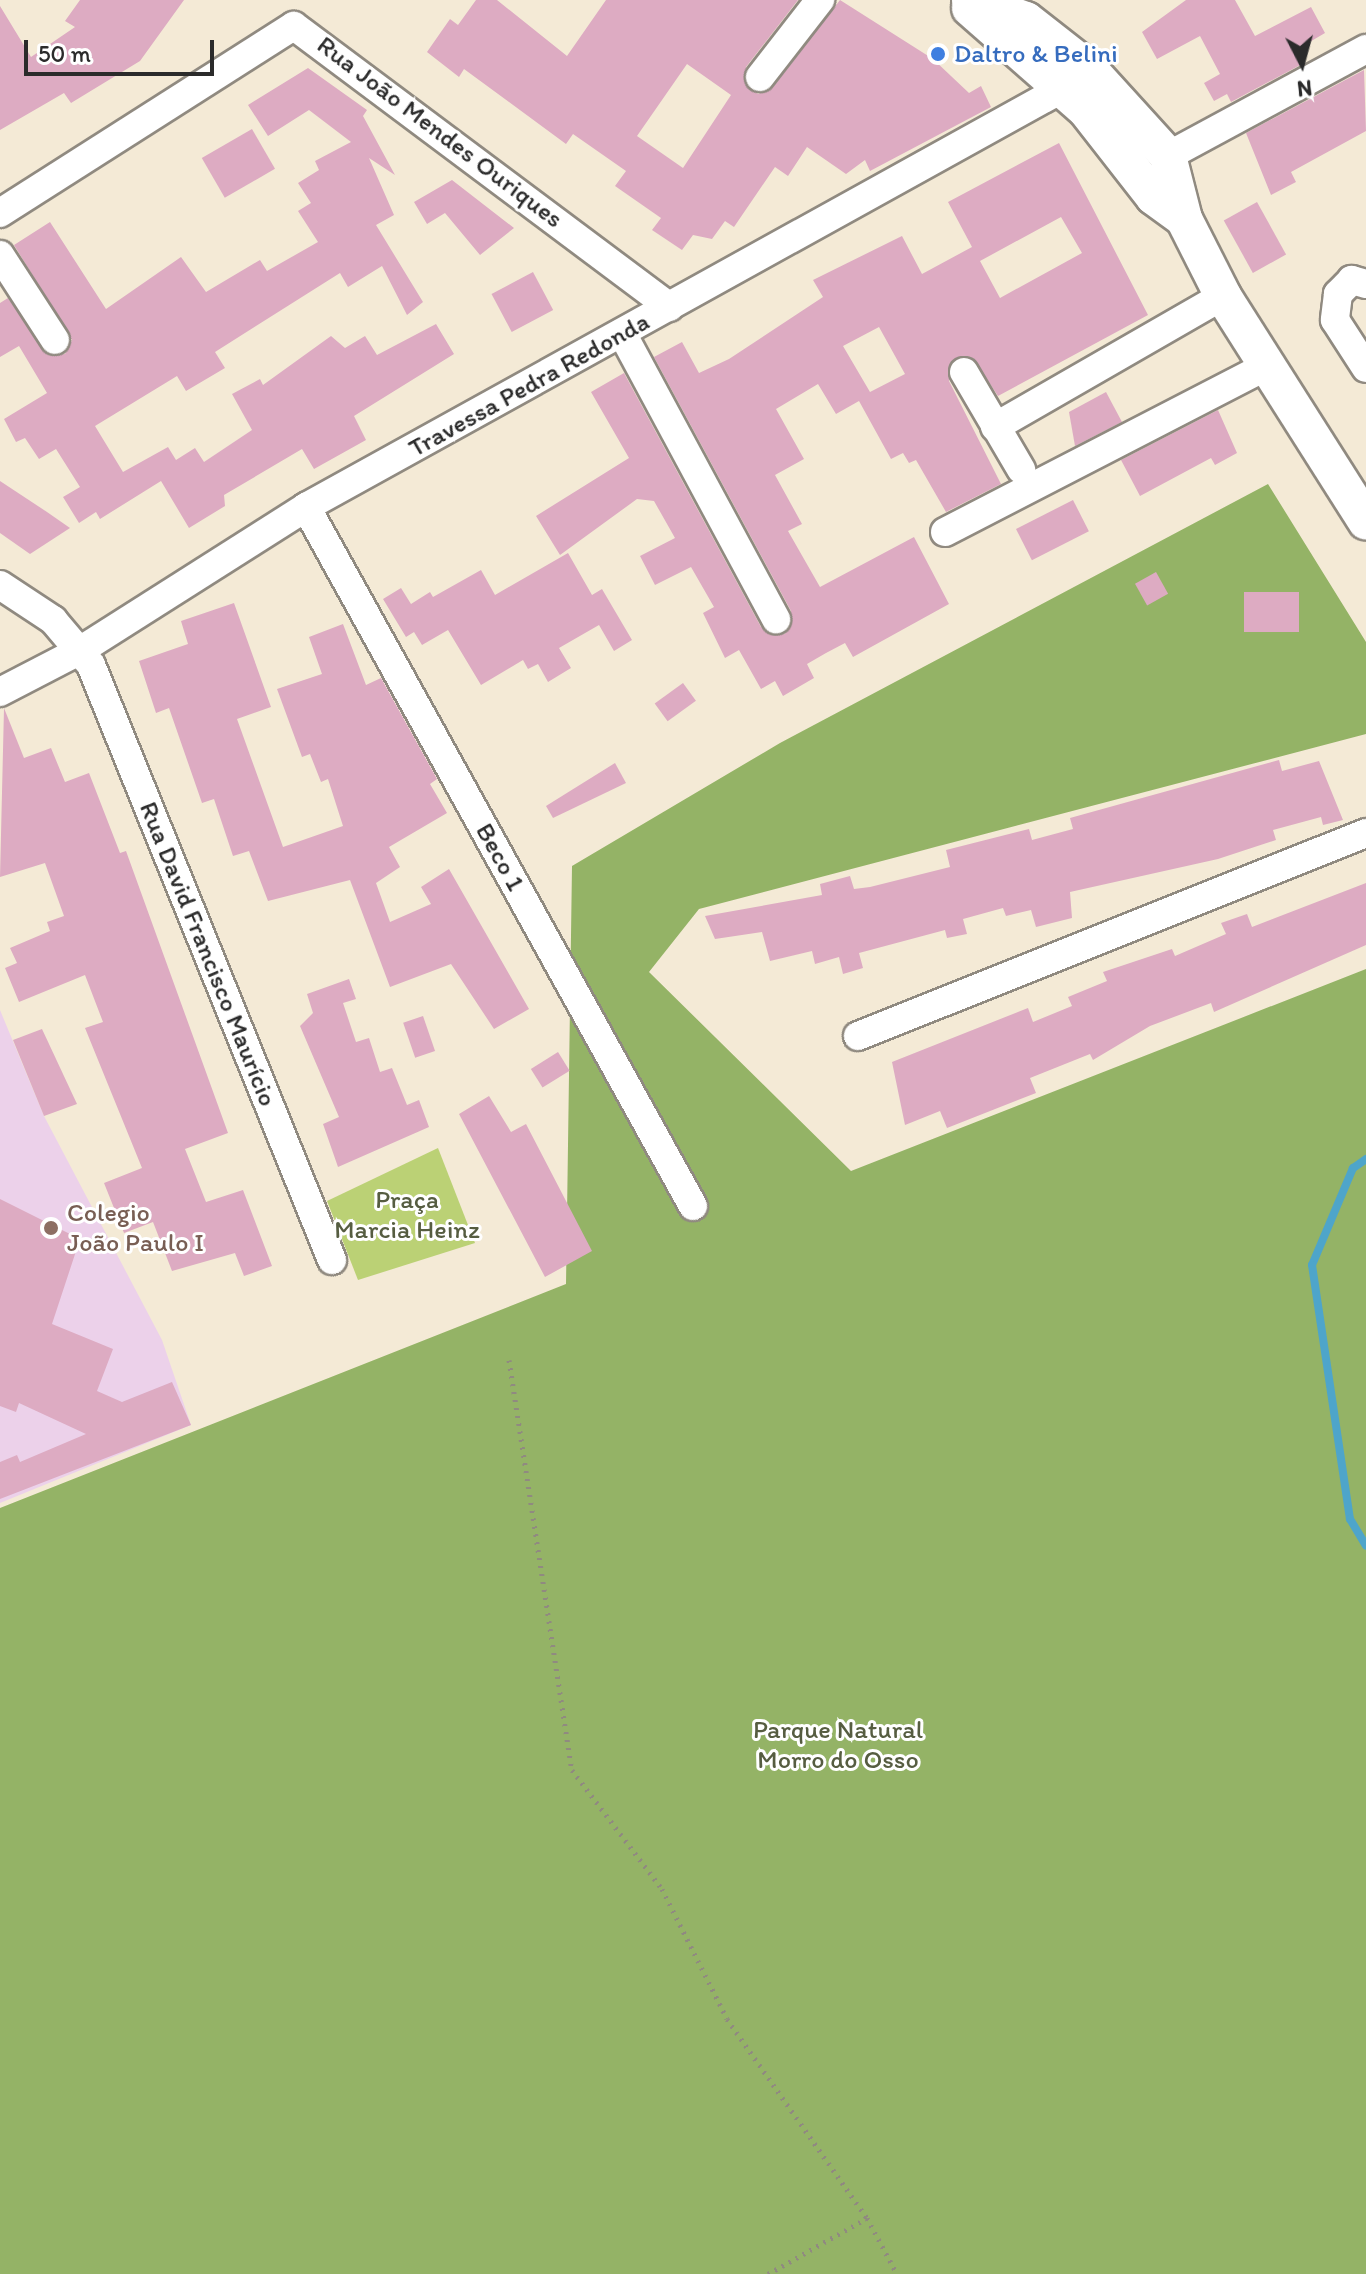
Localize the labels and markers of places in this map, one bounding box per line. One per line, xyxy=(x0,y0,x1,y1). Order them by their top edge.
place label: Daltro & Belini xyxy=(954,38,1118,70)
marker: Daltro & Belini xyxy=(929,45,947,63)
place label: Colegio João Paulo I xyxy=(67,1197,203,1258)
marker: Colegio João Paulo I xyxy=(42,1219,60,1237)

